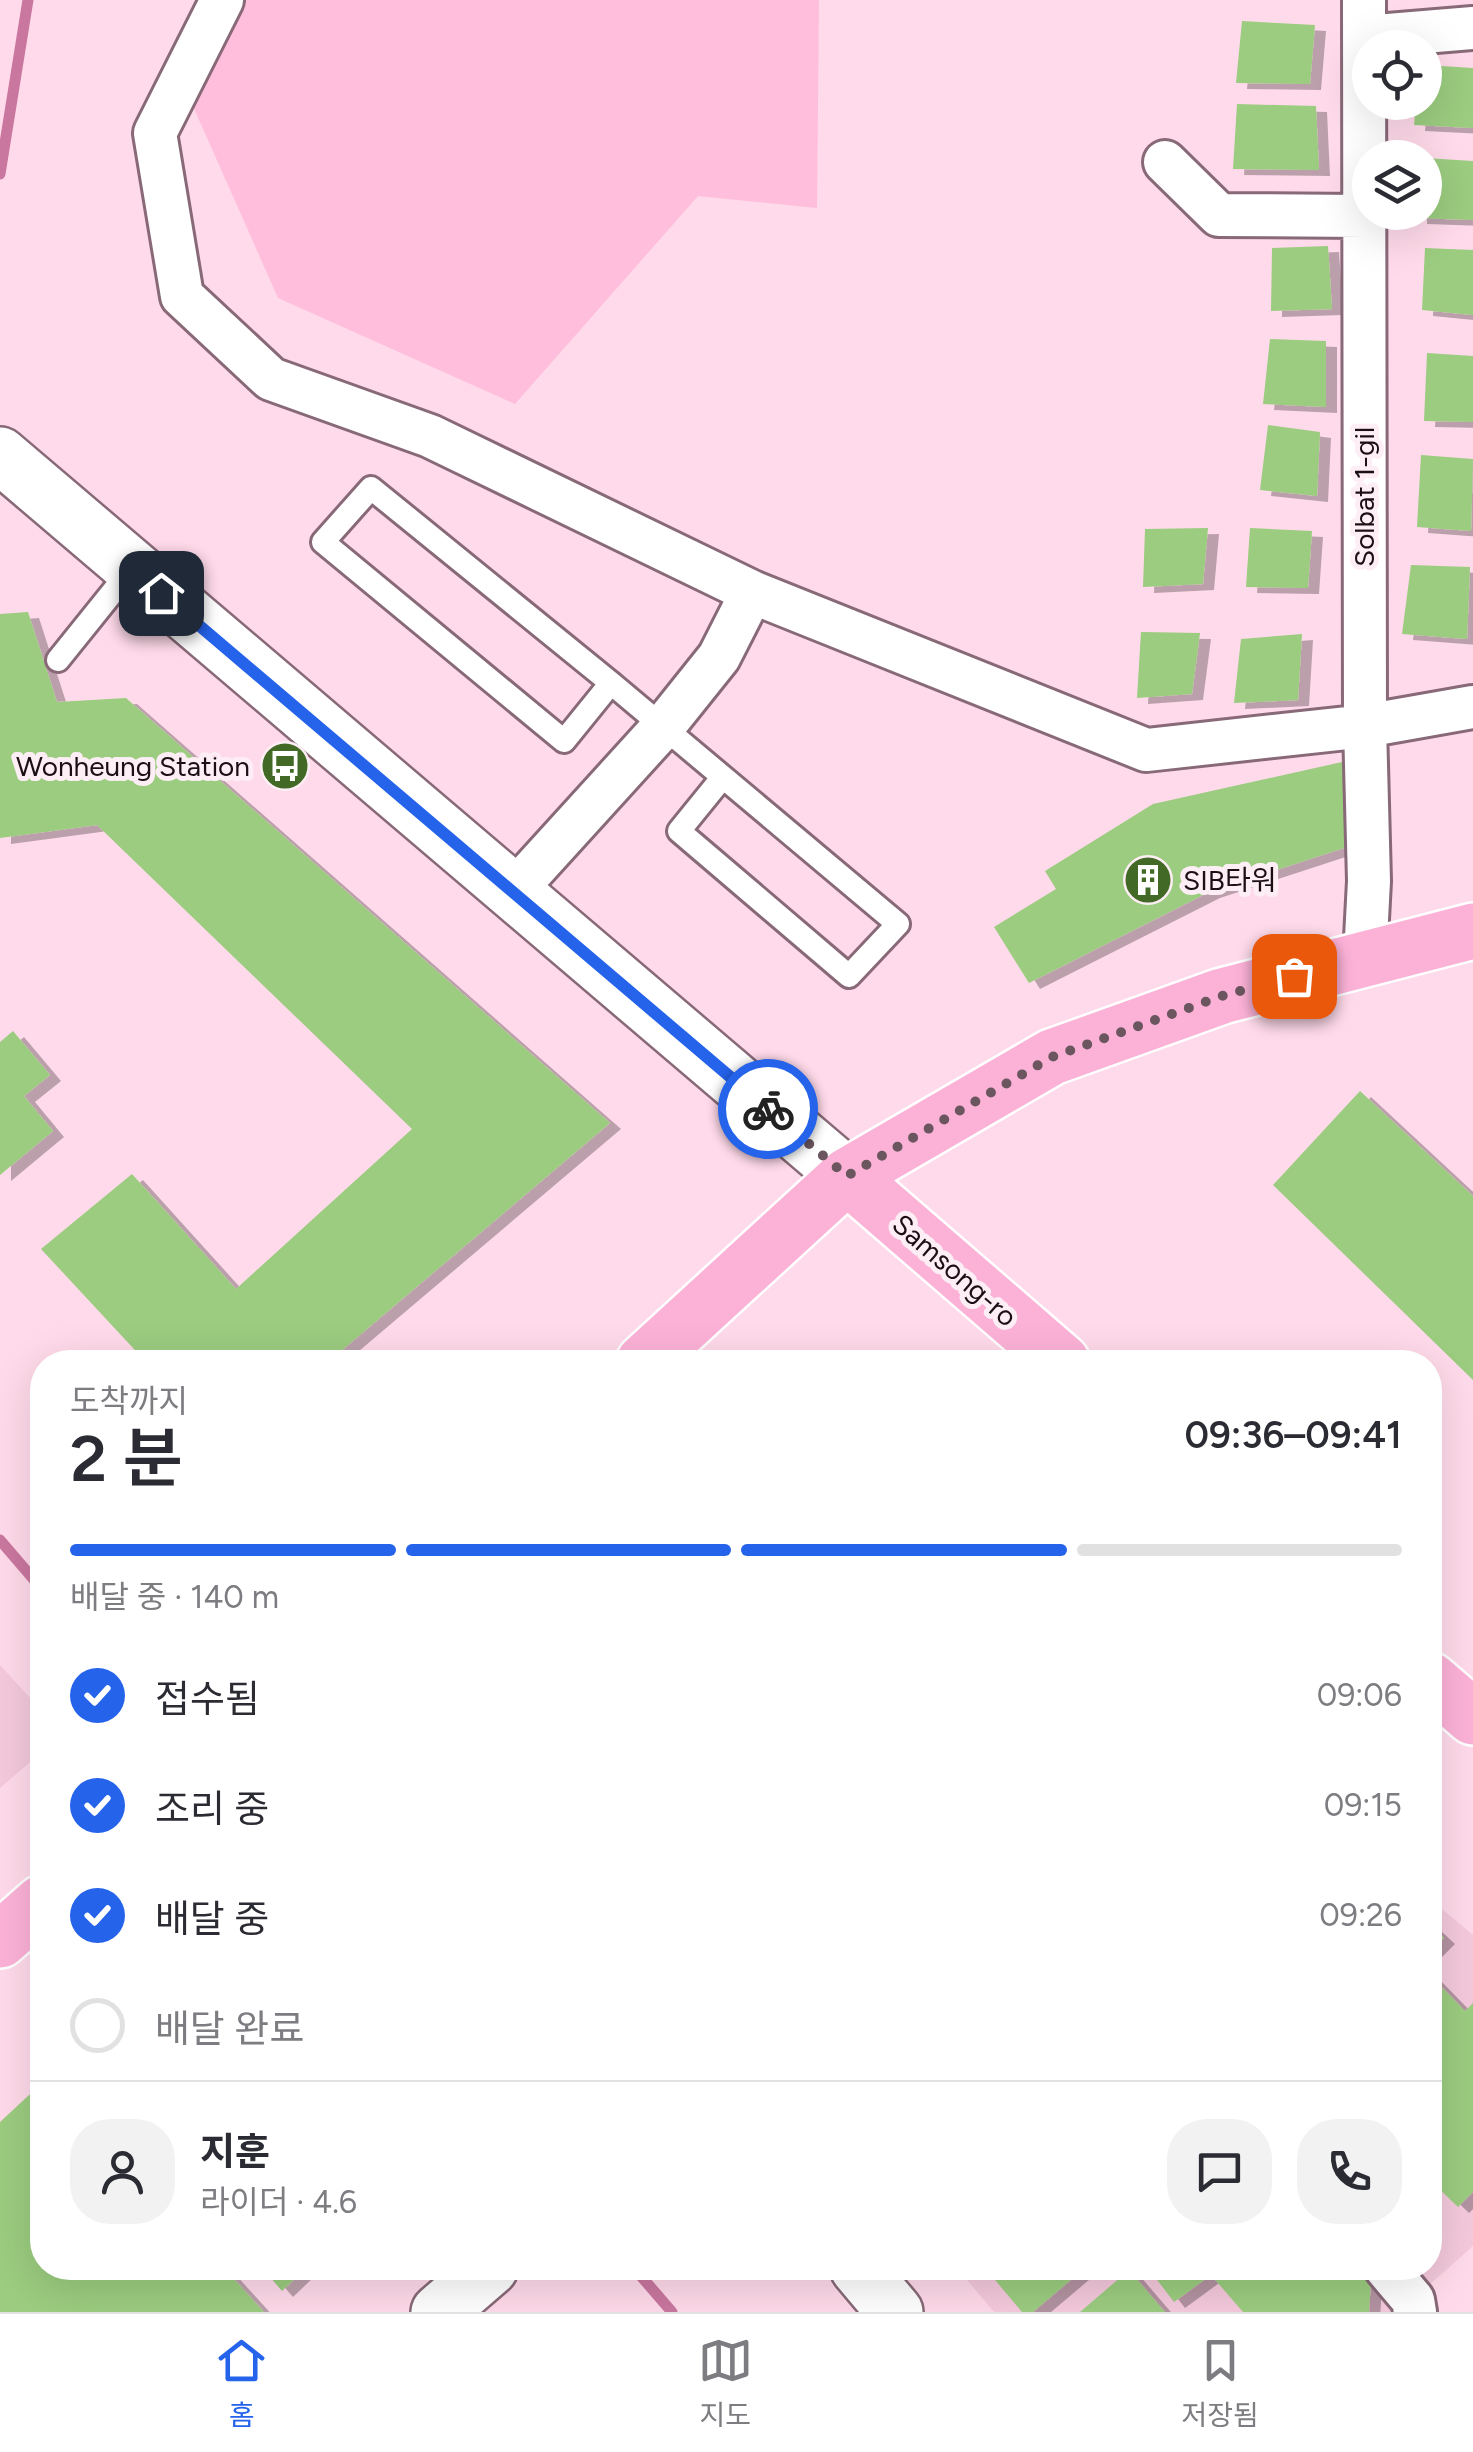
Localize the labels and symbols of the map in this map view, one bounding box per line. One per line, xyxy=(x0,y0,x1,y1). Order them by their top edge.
street label: Solbat 1-gil xyxy=(1347,427,1381,567)
pin xyxy=(119,551,204,636)
bus stop icon: Wonheung Station xyxy=(259,740,311,792)
place label: Wonheung Station xyxy=(16,749,250,783)
building icon: SIB타워 xyxy=(1122,854,1174,906)
place label: SIB타워 xyxy=(1183,863,1276,897)
pin xyxy=(1252,934,1337,1019)
courier xyxy=(718,1059,818,1159)
street label: Samsong-ro xyxy=(886,1207,1024,1333)

